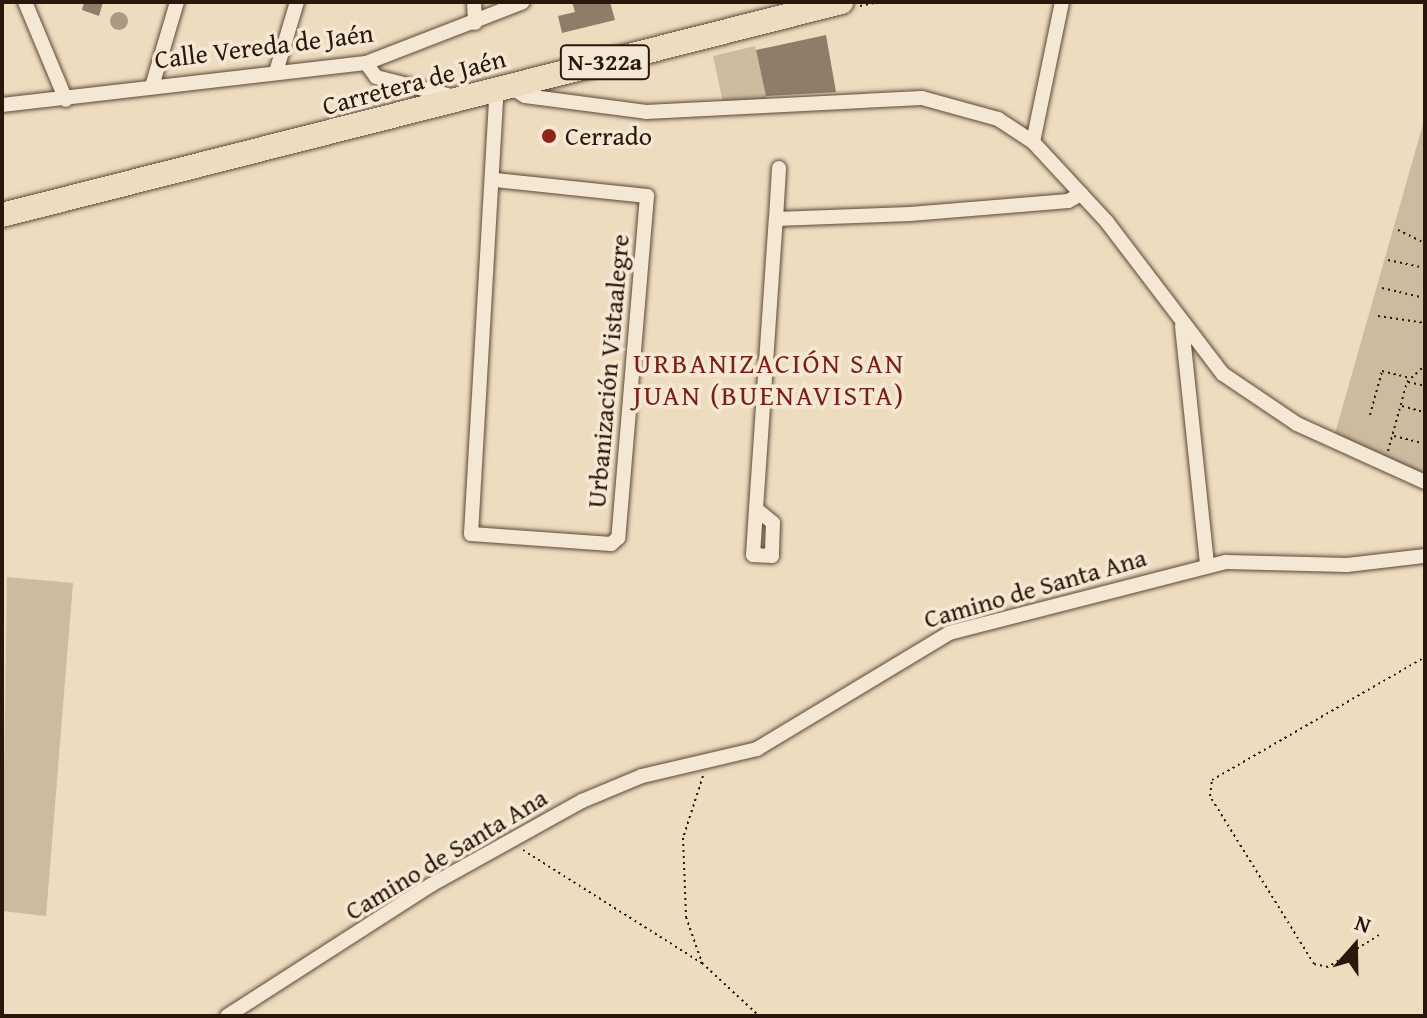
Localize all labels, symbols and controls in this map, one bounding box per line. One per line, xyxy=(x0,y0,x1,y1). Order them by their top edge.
street label: Calle Vereda de Jaén xyxy=(153,17,375,75)
road number: N-322a xyxy=(559,42,651,82)
street label: Carretera de Jaén xyxy=(319,43,509,121)
place label: Cerrado xyxy=(565,120,652,152)
marker: Cerrado xyxy=(540,127,558,145)
street label: Urbanización Vistaalegre xyxy=(580,233,636,509)
district label: URBANIZACIÓN SAN JUAN (BUENAVISTA) xyxy=(633,346,905,412)
street label: Camino de Santa Ana xyxy=(920,541,1150,635)
street label: Camino de Santa Ana xyxy=(339,781,553,927)
north arrow xyxy=(1315,906,1395,986)
text: N xyxy=(1351,906,1376,941)

